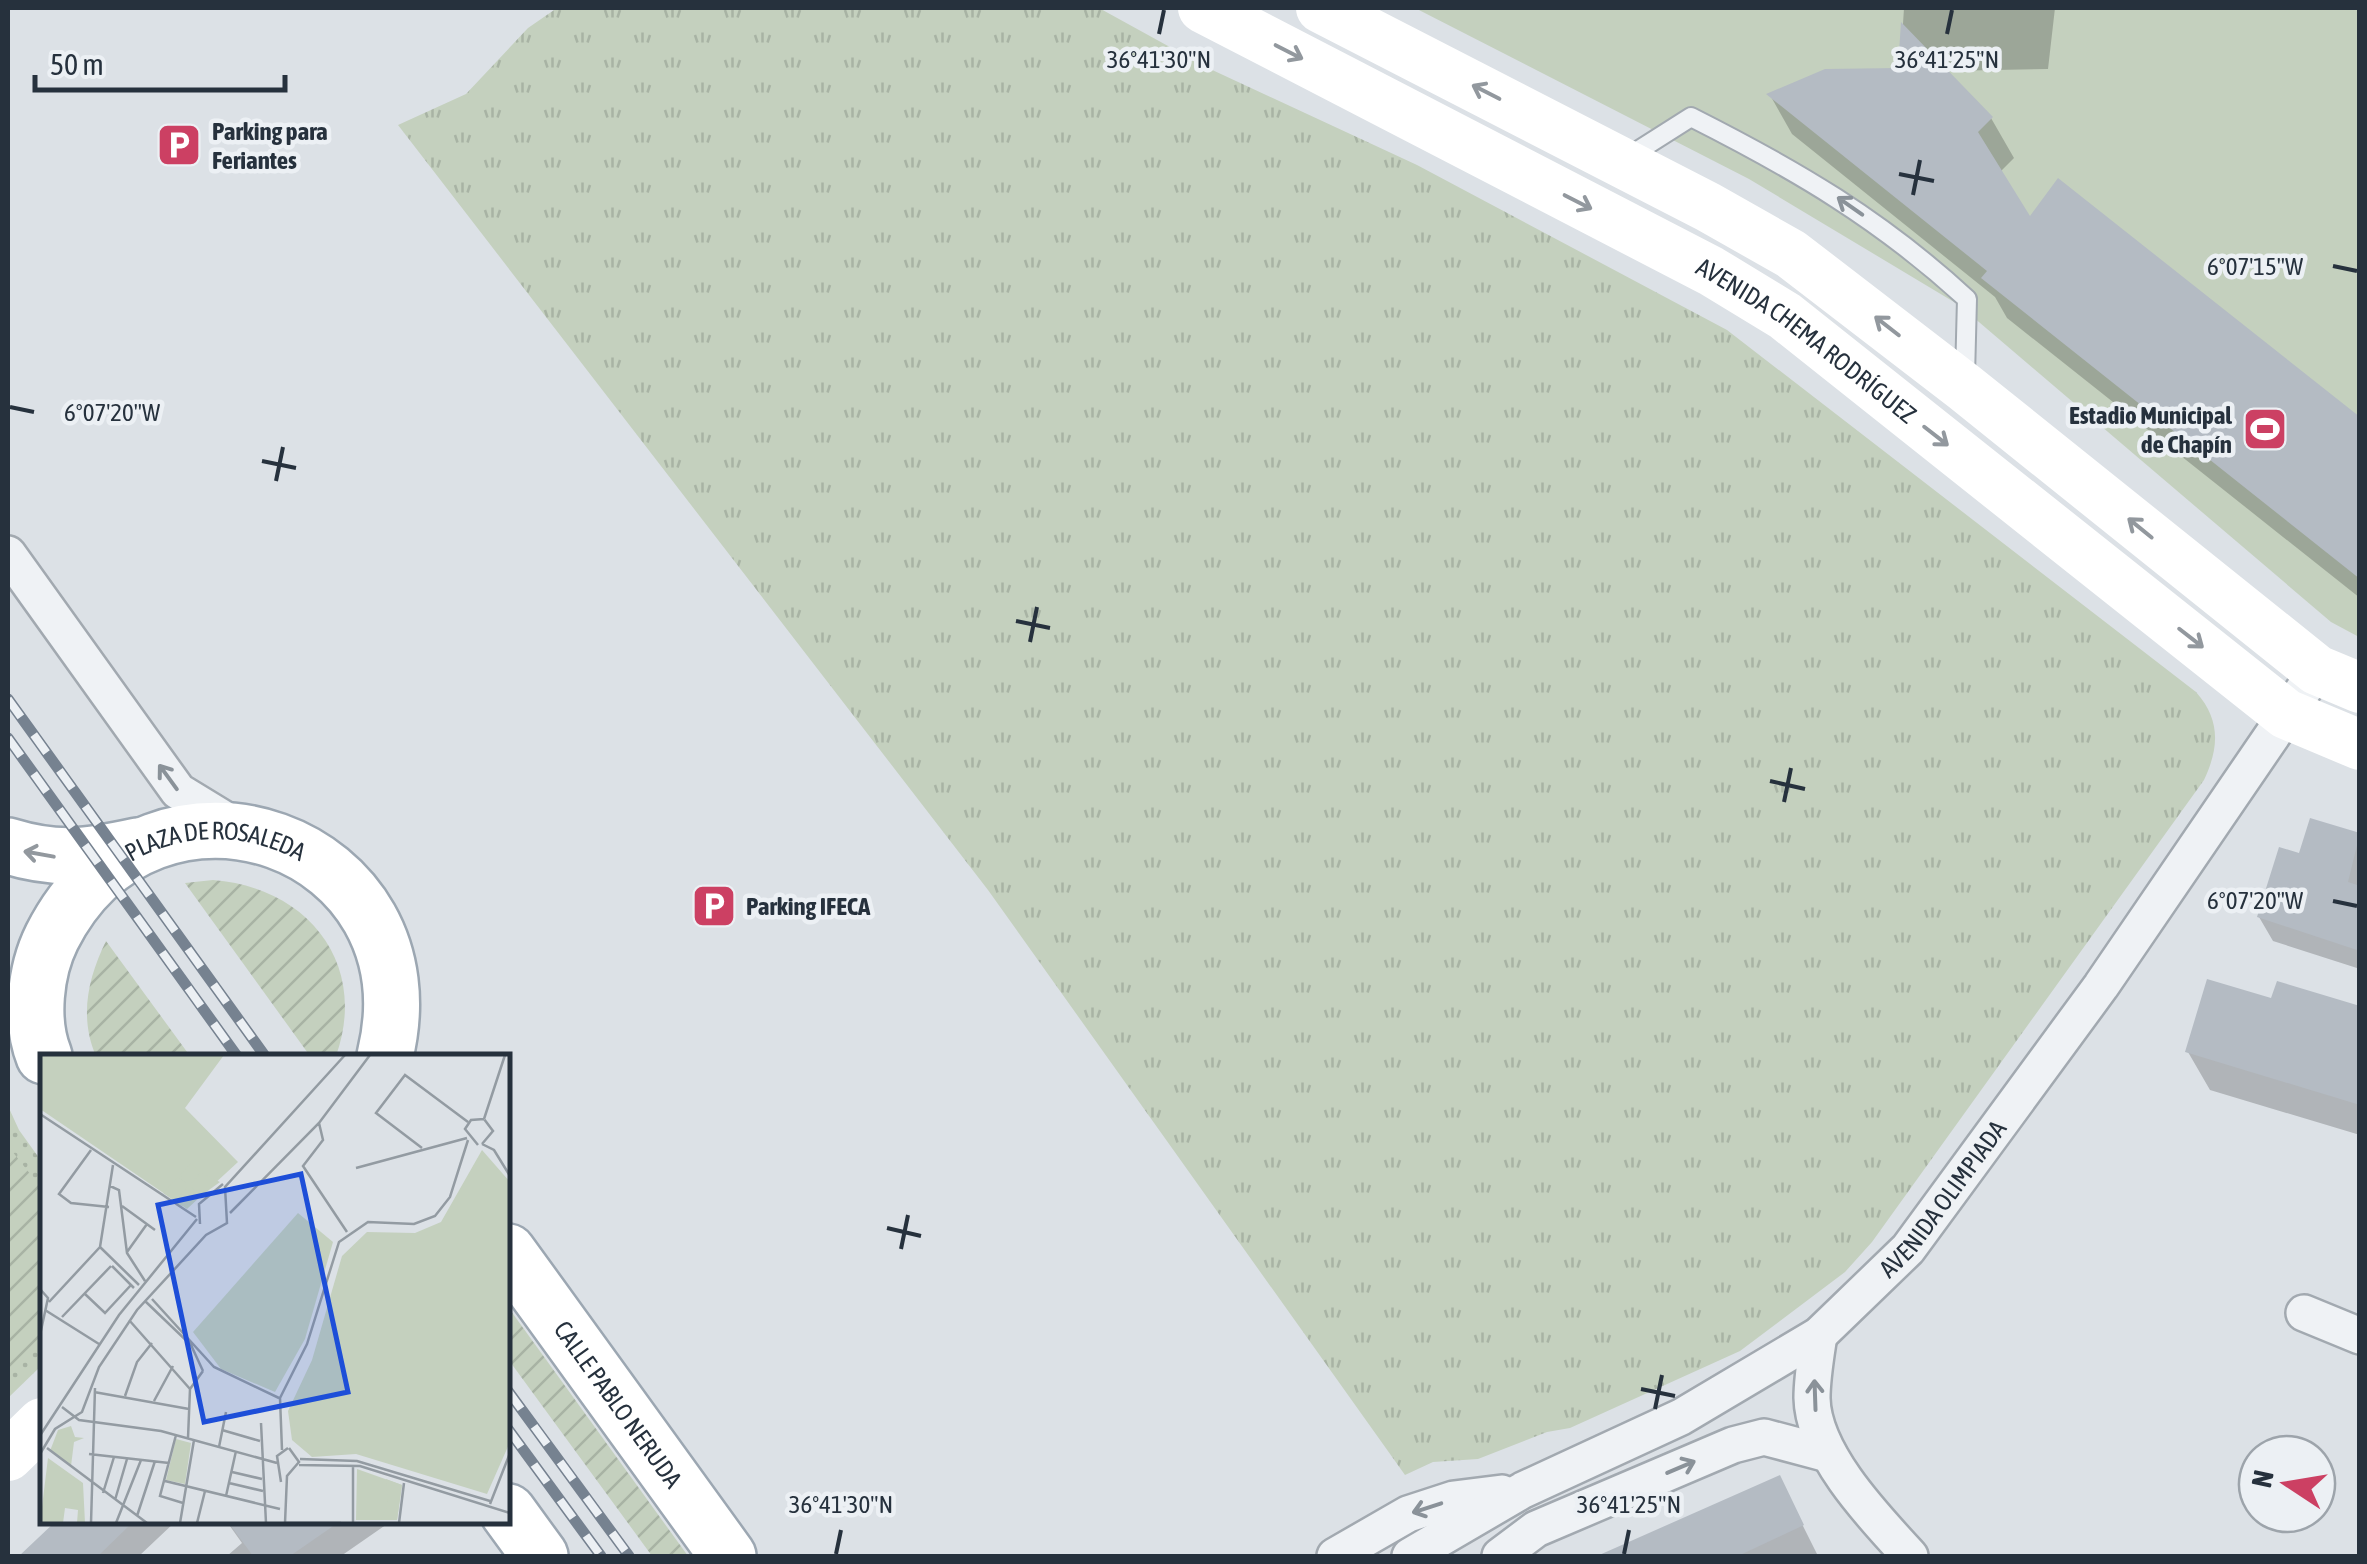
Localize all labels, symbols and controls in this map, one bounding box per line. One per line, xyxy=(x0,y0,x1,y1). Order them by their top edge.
scale bar xyxy=(35,30,285,92)
one-way arrow xyxy=(1274,43,1304,62)
text: 36°41'30"N xyxy=(1107,45,1211,73)
text: 36°41'25"N xyxy=(1895,45,1999,73)
text: 50 m xyxy=(50,47,104,81)
one-way arrow xyxy=(1471,82,1501,101)
place label: Parking para Feriantes xyxy=(212,117,328,174)
parking icon: Parking para Feriantes xyxy=(156,122,202,168)
one-way arrow xyxy=(1562,193,1592,212)
one-way arrow xyxy=(1837,196,1864,217)
street label: AVENIDA CHEMA RODRÍGUEZ xyxy=(1692,252,1922,429)
text: 6°07'15"W xyxy=(2207,252,2304,280)
one-way arrow xyxy=(1874,315,1900,337)
text: 6°07'20"W xyxy=(64,398,161,426)
place label: Estadio Municipal de Chapín xyxy=(2069,401,2232,458)
sports icon: Estadio Municipal de Chapín xyxy=(2242,406,2288,452)
one-way arrow xyxy=(1923,425,1949,447)
one-way arrow xyxy=(2128,517,2154,539)
one-way arrow xyxy=(2177,627,2204,648)
one-way arrow xyxy=(158,764,179,791)
text: PLAZA DE ROSALEDA xyxy=(120,816,311,867)
one-way arrow xyxy=(23,844,56,863)
street label: PLAZA DE ROSALEDA xyxy=(123,845,309,875)
parking icon: Parking IFECA xyxy=(691,883,737,929)
text: 6°07'20"W xyxy=(2207,886,2304,914)
place label: Parking IFECA xyxy=(746,892,871,920)
inset map xyxy=(40,1054,510,1524)
street label: AVENIDA OLIMPIADA xyxy=(1874,1114,2012,1283)
street label: CALLE PABLO NERUDA xyxy=(549,1316,688,1494)
one-way arrow xyxy=(1805,1379,1824,1412)
north arrow xyxy=(2237,1434,2337,1534)
one-way arrow xyxy=(1665,1457,1696,1475)
text: N xyxy=(2245,1467,2280,1490)
text: 36°41'30"N xyxy=(789,1490,893,1518)
text: 36°41'25"N xyxy=(1577,1490,1681,1518)
one-way arrow xyxy=(1412,1500,1444,1518)

